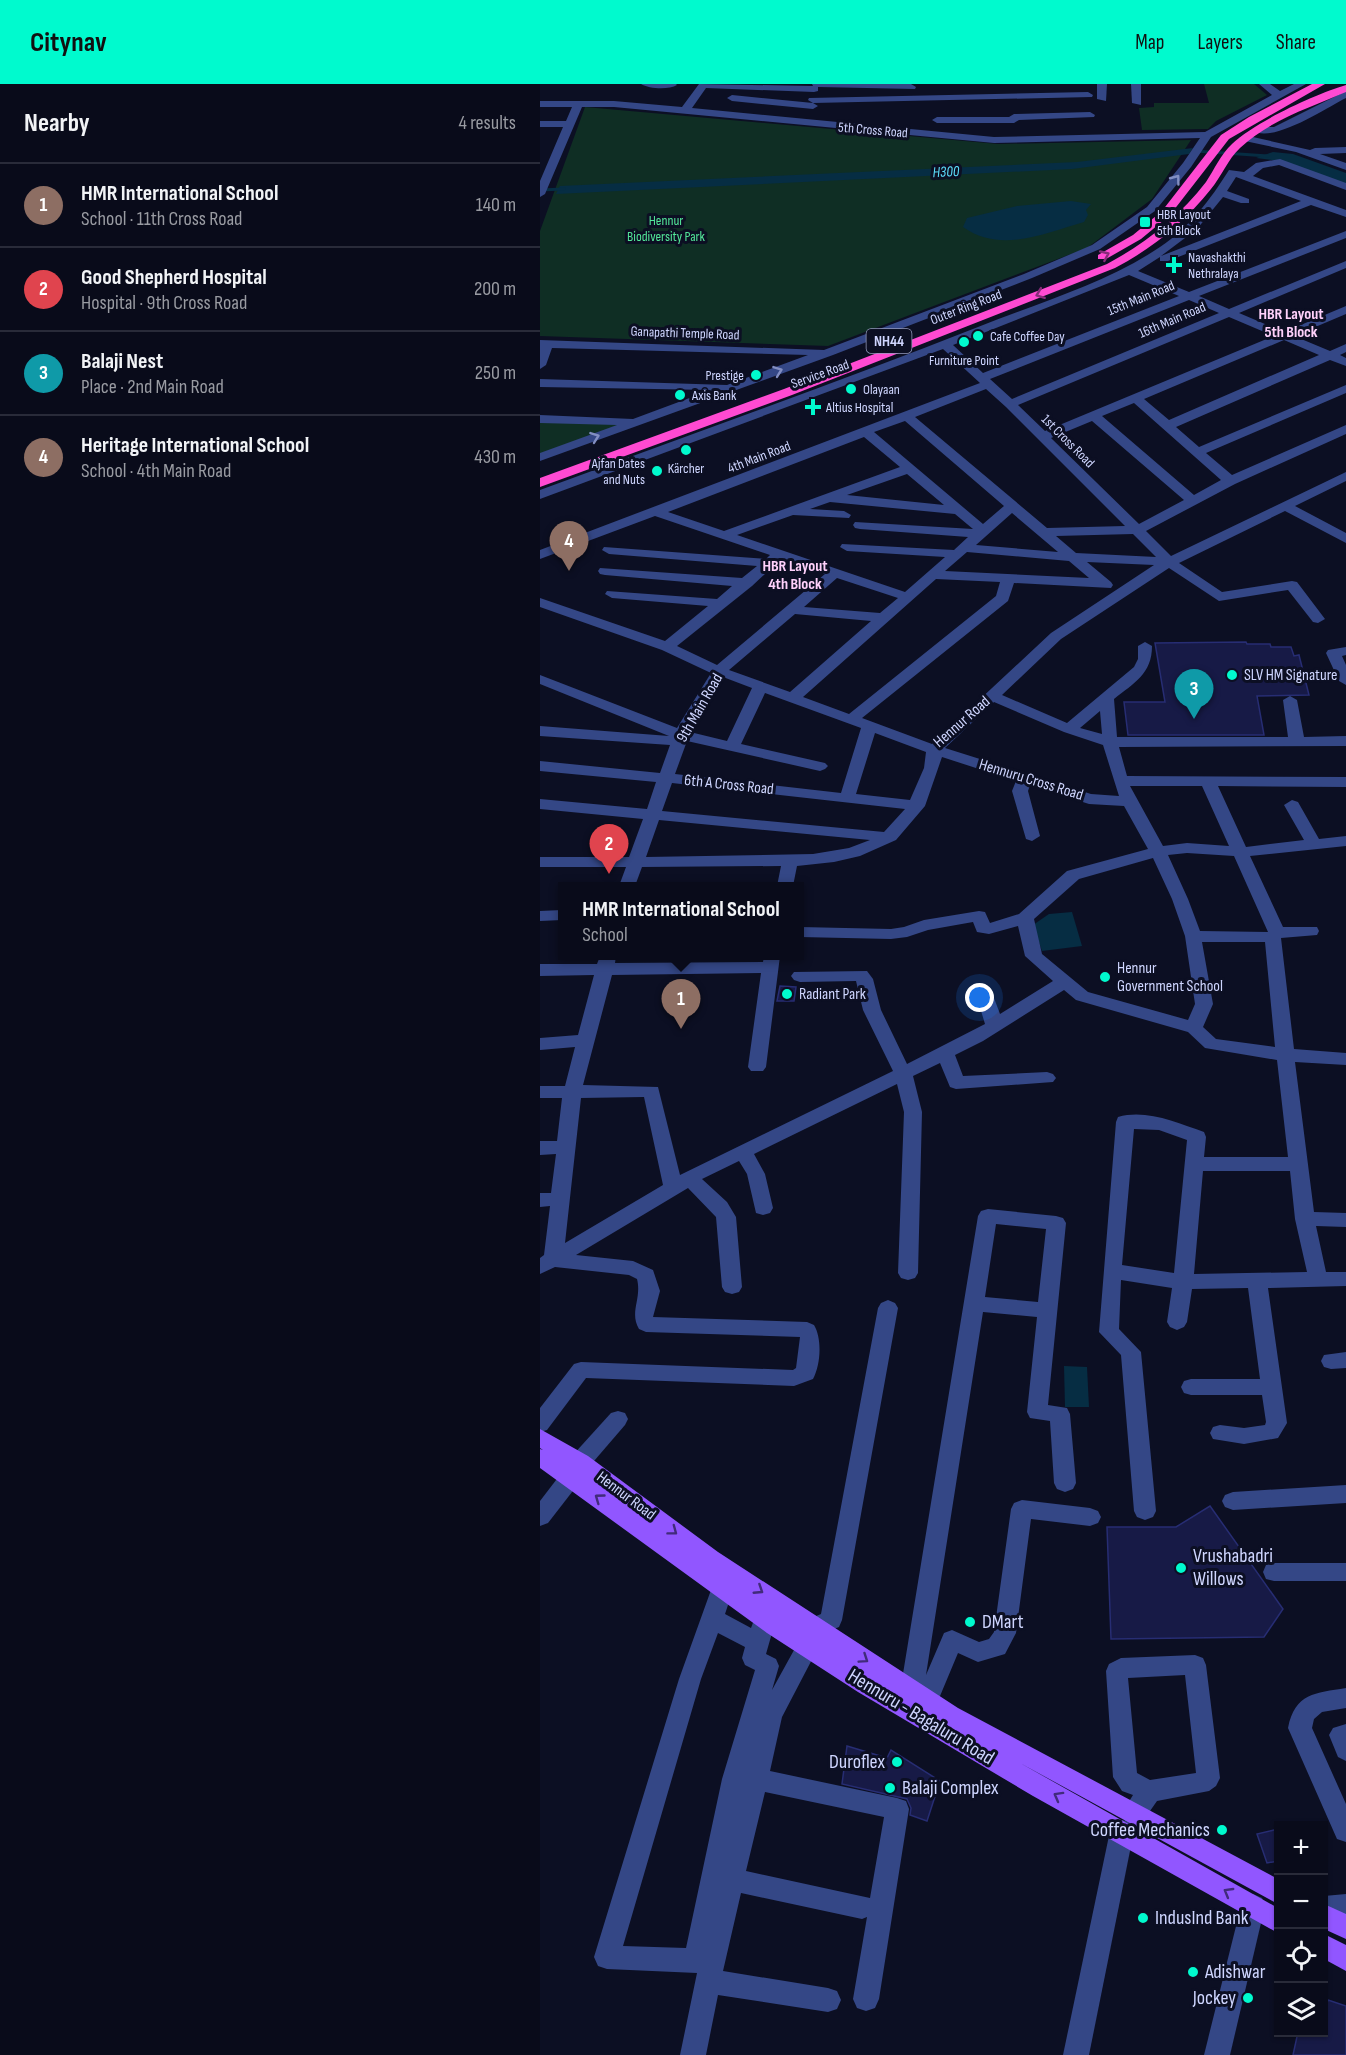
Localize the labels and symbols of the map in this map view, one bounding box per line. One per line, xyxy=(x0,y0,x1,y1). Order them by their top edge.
street label: 5th Cross Road xyxy=(837,118,909,142)
water label: H300 xyxy=(932,162,960,182)
one-way arrow xyxy=(1169,175,1180,186)
place label: HBR Layout 5th Block xyxy=(1157,206,1211,239)
park label: Hennur Biodiversity Park xyxy=(627,212,706,245)
marker: HBR Layout 5th Block xyxy=(1138,215,1152,229)
place label: Navashakthi Nethralaya xyxy=(1188,249,1246,282)
one-way arrow xyxy=(1098,251,1109,263)
marker: Navashakthi Nethralaya xyxy=(1165,256,1183,274)
street label: 15th Main Road xyxy=(1105,277,1177,319)
street label: Outer Ring Road xyxy=(928,286,1004,328)
one-way arrow xyxy=(1035,287,1046,300)
street label: 16th Main Road xyxy=(1136,298,1208,342)
district label: HBR Layout 5th Block xyxy=(1258,305,1324,342)
street label: Ganapathi Temple Road xyxy=(630,323,740,343)
place label: Cafe Coffee Day xyxy=(990,328,1065,345)
road number: NH44 xyxy=(866,329,912,353)
marker: Cafe Coffee Day xyxy=(971,329,985,343)
marker: Furniture Point xyxy=(957,335,971,349)
place label: Furniture Point xyxy=(929,352,999,369)
street label: Service Road xyxy=(789,356,851,392)
one-way arrow xyxy=(772,365,783,378)
place label: Prestige xyxy=(706,367,744,384)
marker: Prestige xyxy=(749,368,763,382)
place label: Olayaan xyxy=(863,381,900,398)
marker: Olayaan xyxy=(844,382,858,396)
place label: Axis Bank xyxy=(691,387,737,404)
marker: Axis Bank xyxy=(673,388,687,402)
marker: Altius Hospital xyxy=(804,398,822,416)
place label: Altius Hospital xyxy=(825,399,893,416)
street label: 1st Cross Road xyxy=(1038,411,1098,471)
one-way arrow xyxy=(589,432,600,445)
street label: 4th Main Road xyxy=(725,437,793,477)
marker: Kärcher xyxy=(679,443,693,457)
place label: Ajfan Dates and Nuts xyxy=(591,455,645,488)
place label: Kärcher xyxy=(668,460,704,477)
marker: Ajfan Dates and Nuts xyxy=(650,464,664,478)
pin: 4 xyxy=(549,522,588,571)
district label: HBR Layout 4th Block xyxy=(762,557,828,594)
place label: SLV HM Signature xyxy=(1244,666,1337,685)
marker: SLV HM Signature xyxy=(1225,668,1239,682)
street label: 9th Main Road xyxy=(673,670,727,746)
pin: 3 xyxy=(1174,670,1214,719)
street label: Hennur Road xyxy=(930,692,994,752)
street label: Hennuru Cross Road xyxy=(977,755,1085,805)
street label: 6th A Cross Road xyxy=(683,771,775,799)
pin: 2 xyxy=(590,824,628,874)
place label: Hennur Government School xyxy=(1117,959,1223,996)
marker: Hennur Government School xyxy=(1098,970,1112,984)
pin: 1 xyxy=(662,980,700,1029)
your location xyxy=(965,983,994,1012)
place label: Radiant Park xyxy=(799,985,866,1004)
marker: Radiant Park xyxy=(780,987,794,1001)
street label: Hennur Road xyxy=(593,1468,659,1524)
one-way arrow xyxy=(595,1494,606,1505)
one-way arrow xyxy=(667,1524,678,1535)
place label: Vrushabadri Willows xyxy=(1193,1544,1273,1591)
marker: Vrushabadri Willows xyxy=(1174,1561,1188,1575)
one-way arrow xyxy=(753,1582,763,1594)
place label: DMart xyxy=(982,1610,1024,1634)
marker: DMart xyxy=(963,1615,977,1629)
one-way arrow xyxy=(857,1652,868,1663)
street label: Hennuru - Bagaluru Road xyxy=(844,1664,998,1770)
place label: Duroflex xyxy=(829,1750,885,1774)
marker: Duroflex xyxy=(890,1755,904,1769)
place label: Balaji Complex xyxy=(902,1776,999,1800)
marker: Balaji Complex xyxy=(883,1781,897,1795)
one-way arrow xyxy=(1054,1792,1064,1803)
place label: Coffee Mechanics xyxy=(1090,1818,1210,1842)
marker: Coffee Mechanics xyxy=(1215,1823,1229,1837)
one-way arrow xyxy=(1224,1887,1234,1899)
place label: IndusInd Bank xyxy=(1155,1906,1249,1930)
marker: IndusInd Bank xyxy=(1136,1911,1150,1925)
place label: Adishwar xyxy=(1204,1960,1266,1984)
marker: Adishwar xyxy=(1186,1965,1200,1979)
place label: Jockey xyxy=(1192,1986,1236,2010)
marker: Jockey xyxy=(1241,1991,1255,2005)

